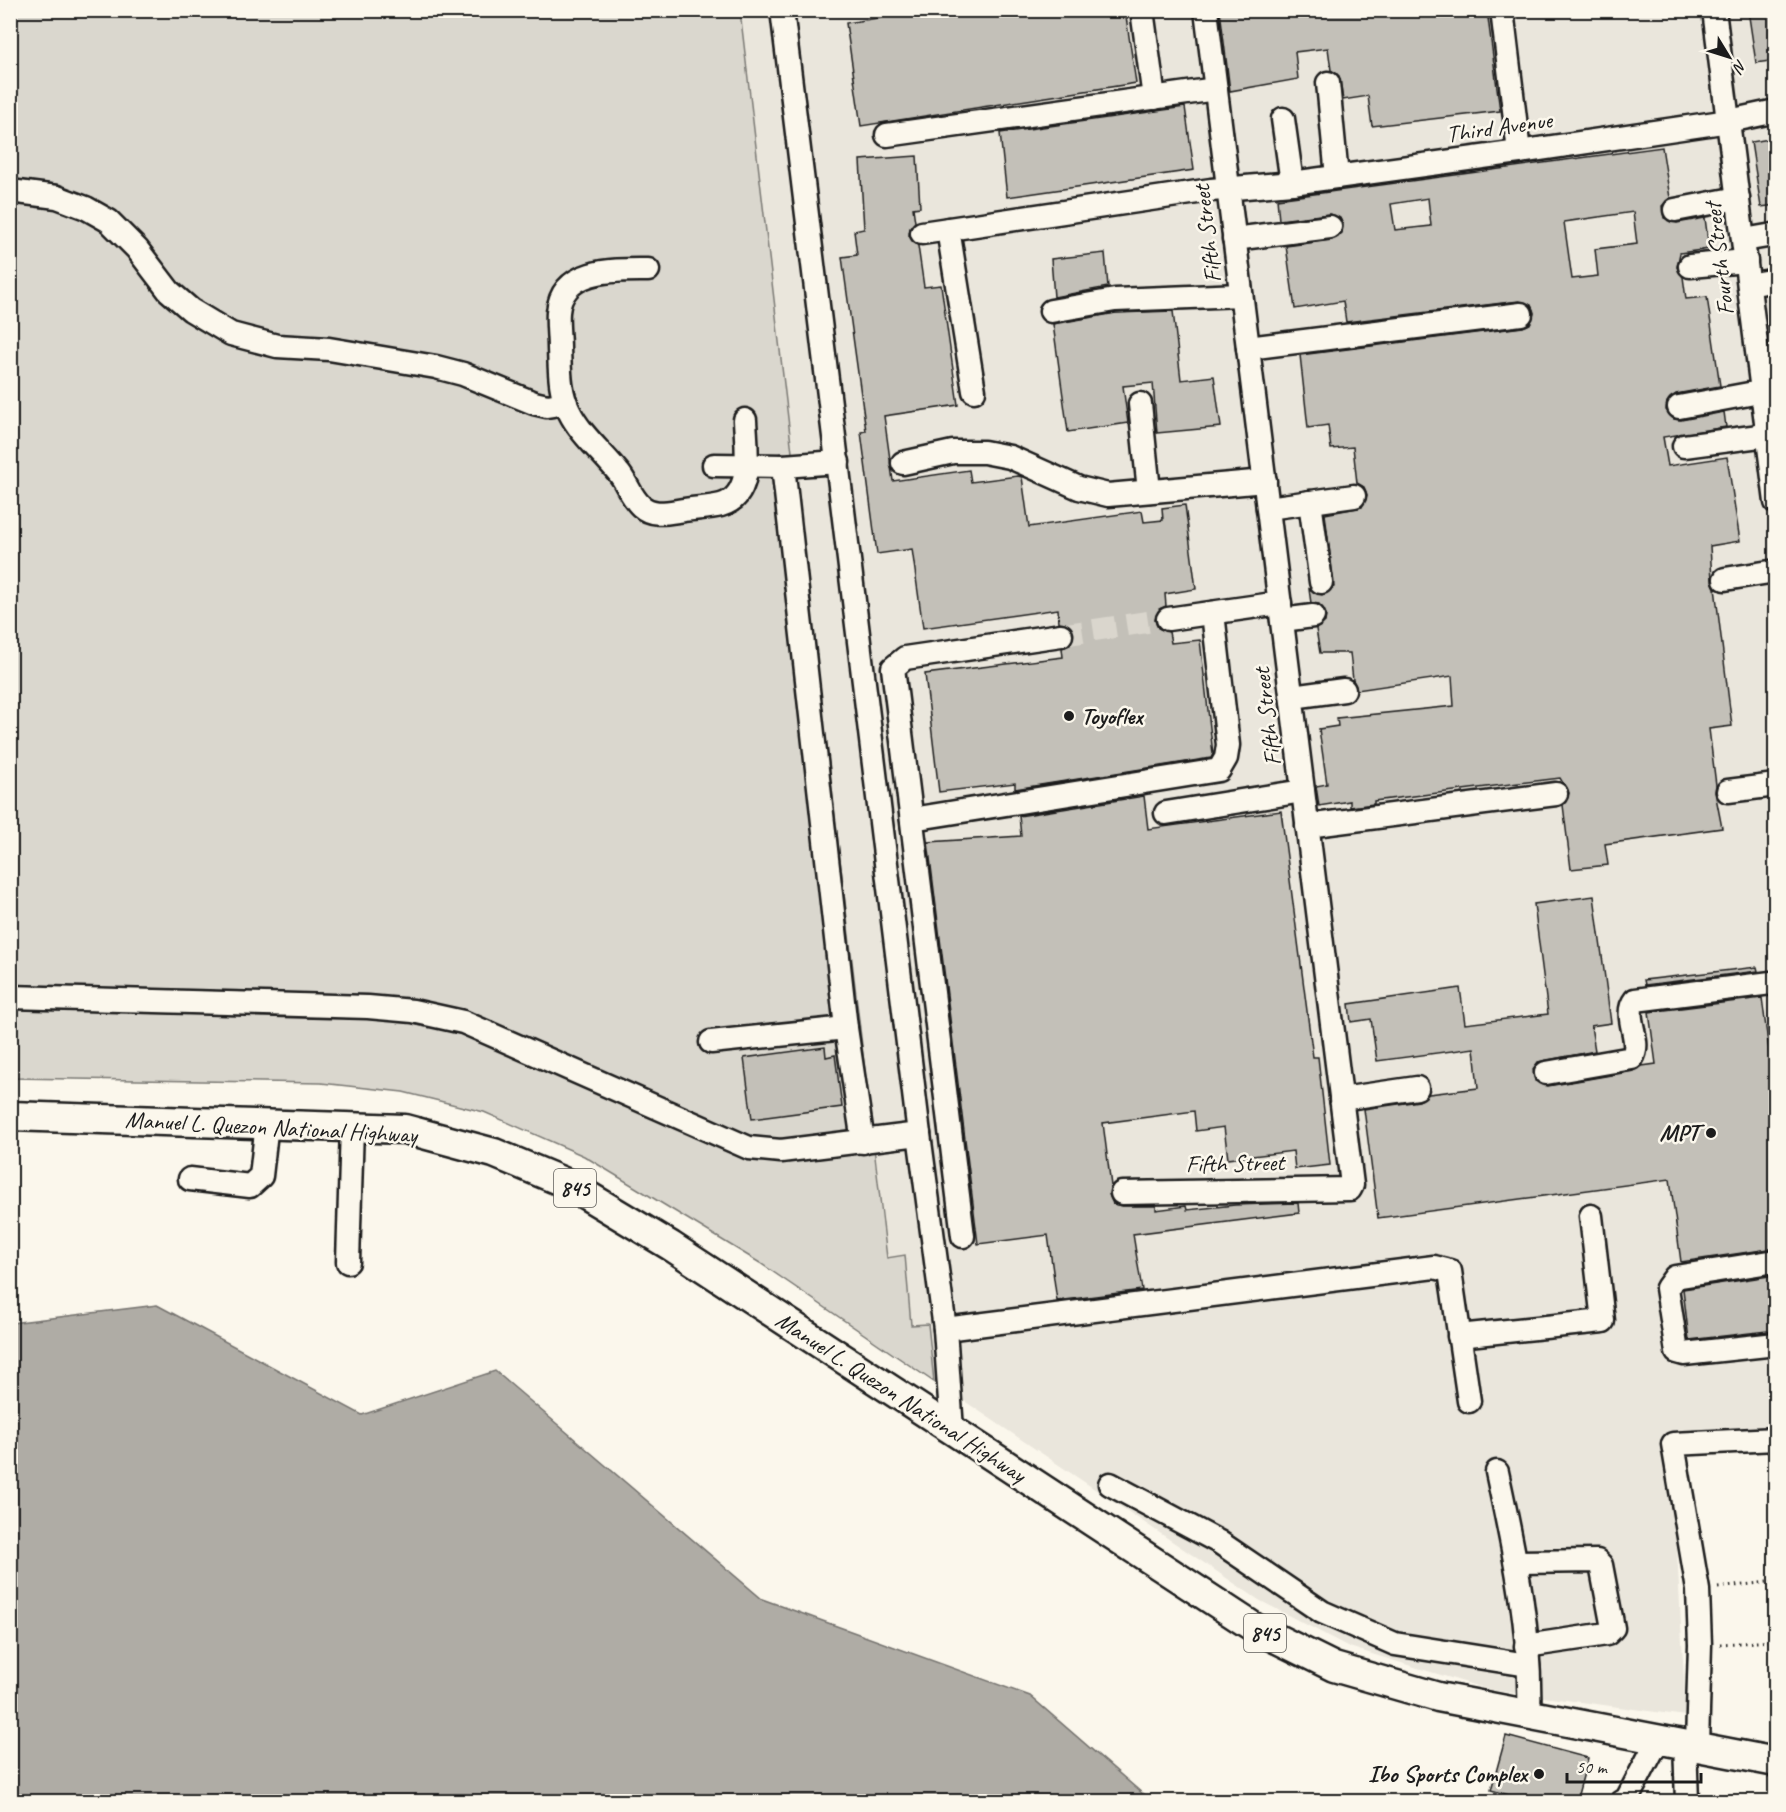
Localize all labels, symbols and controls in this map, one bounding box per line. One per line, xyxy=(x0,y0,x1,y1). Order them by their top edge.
north arrow xyxy=(1699,27,1759,87)
text: N xyxy=(1727,56,1751,78)
street label: Third Avenue xyxy=(1444,104,1556,149)
street label: Fifth Street xyxy=(1186,181,1228,285)
street label: Fourth Street xyxy=(1697,198,1741,317)
street label: Fifth Street xyxy=(1246,664,1288,768)
place label: Toyoflex xyxy=(1081,701,1145,731)
marker: Toyoflex xyxy=(1062,709,1076,723)
street label: Manuel L. Quezon National Highway xyxy=(124,1104,420,1150)
place label: MPT xyxy=(1659,1118,1706,1148)
marker: MPT xyxy=(1704,1126,1718,1140)
street label: Fifth Street xyxy=(1186,1147,1286,1179)
road number: 845 xyxy=(554,1169,596,1207)
street label: Manuel L. Quezon National Highway xyxy=(770,1305,1033,1490)
road number: 845 xyxy=(1244,1614,1286,1652)
scale bar xyxy=(1567,1746,1700,1784)
text: 50 m xyxy=(1576,1756,1609,1778)
place label: Ibo Sports Complex xyxy=(1368,1759,1530,1789)
marker: Ibo Sports Complex xyxy=(1532,1767,1546,1781)

